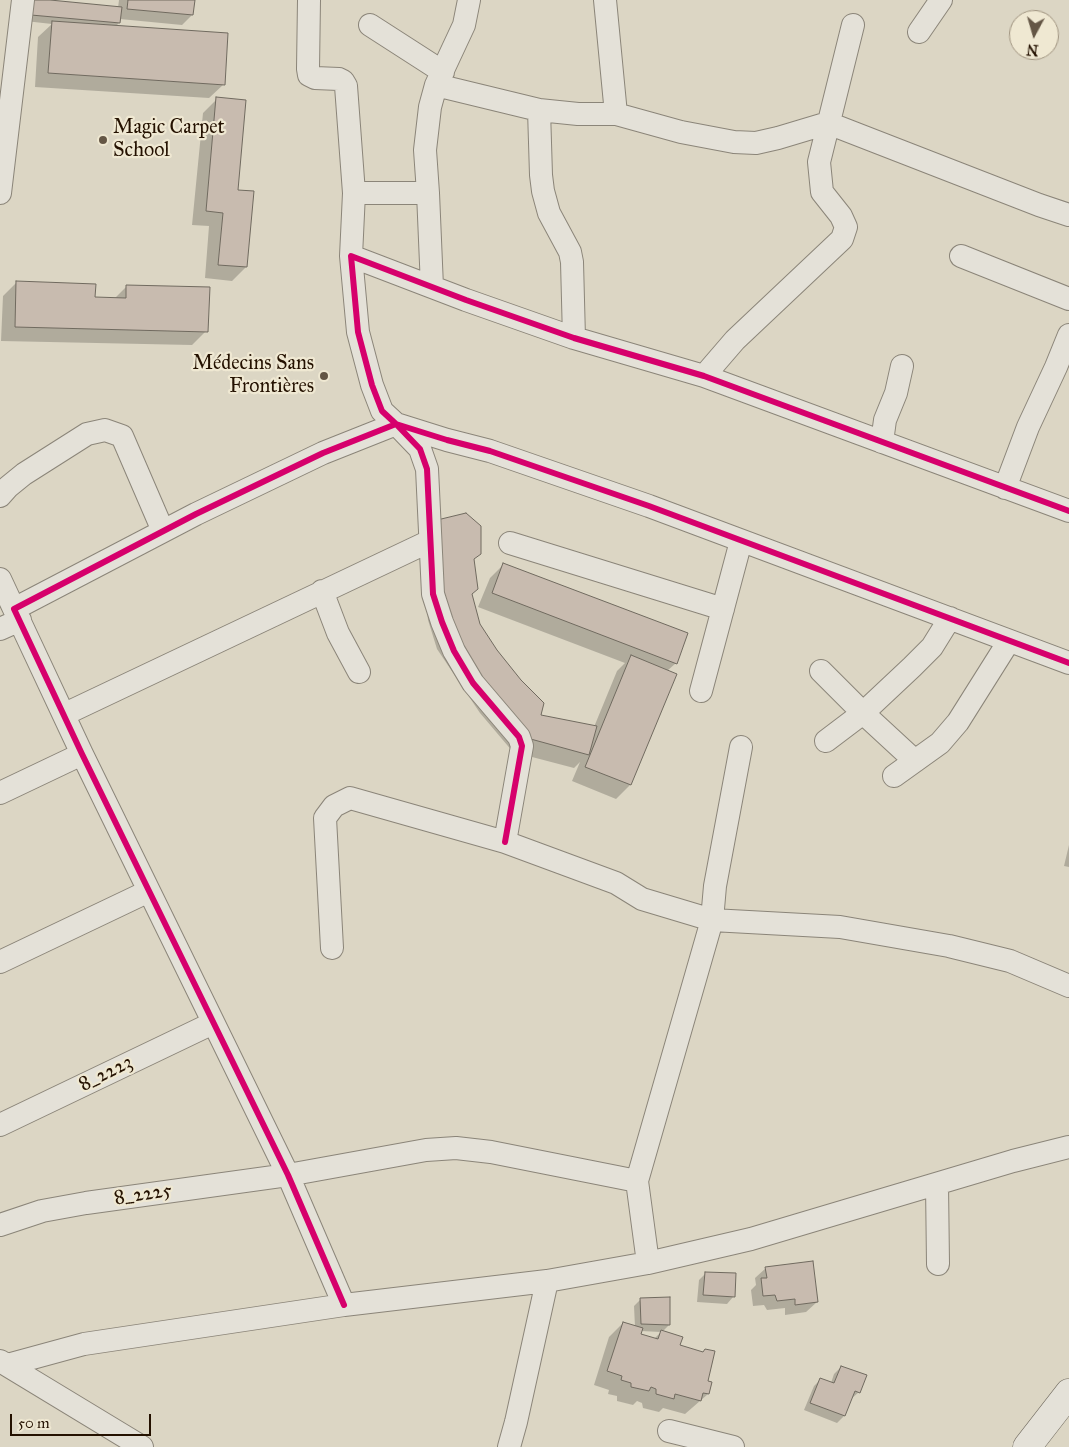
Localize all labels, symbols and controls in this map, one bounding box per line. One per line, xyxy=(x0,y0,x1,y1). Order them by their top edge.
north arrow xyxy=(1009,10,1059,60)
text: N xyxy=(1026,40,1039,58)
place label: Magic Carpet School xyxy=(113,116,225,163)
marker: Magic Carpet School xyxy=(97,134,109,146)
place label: Médecins Sans Frontières xyxy=(192,352,314,399)
marker: Médecins Sans Frontières xyxy=(318,370,330,382)
street label: 8_2223 xyxy=(75,1051,137,1097)
street label: 8_2225 xyxy=(113,1179,173,1211)
scale bar xyxy=(12,1404,154,1436)
text: 50 m xyxy=(18,1414,50,1432)

